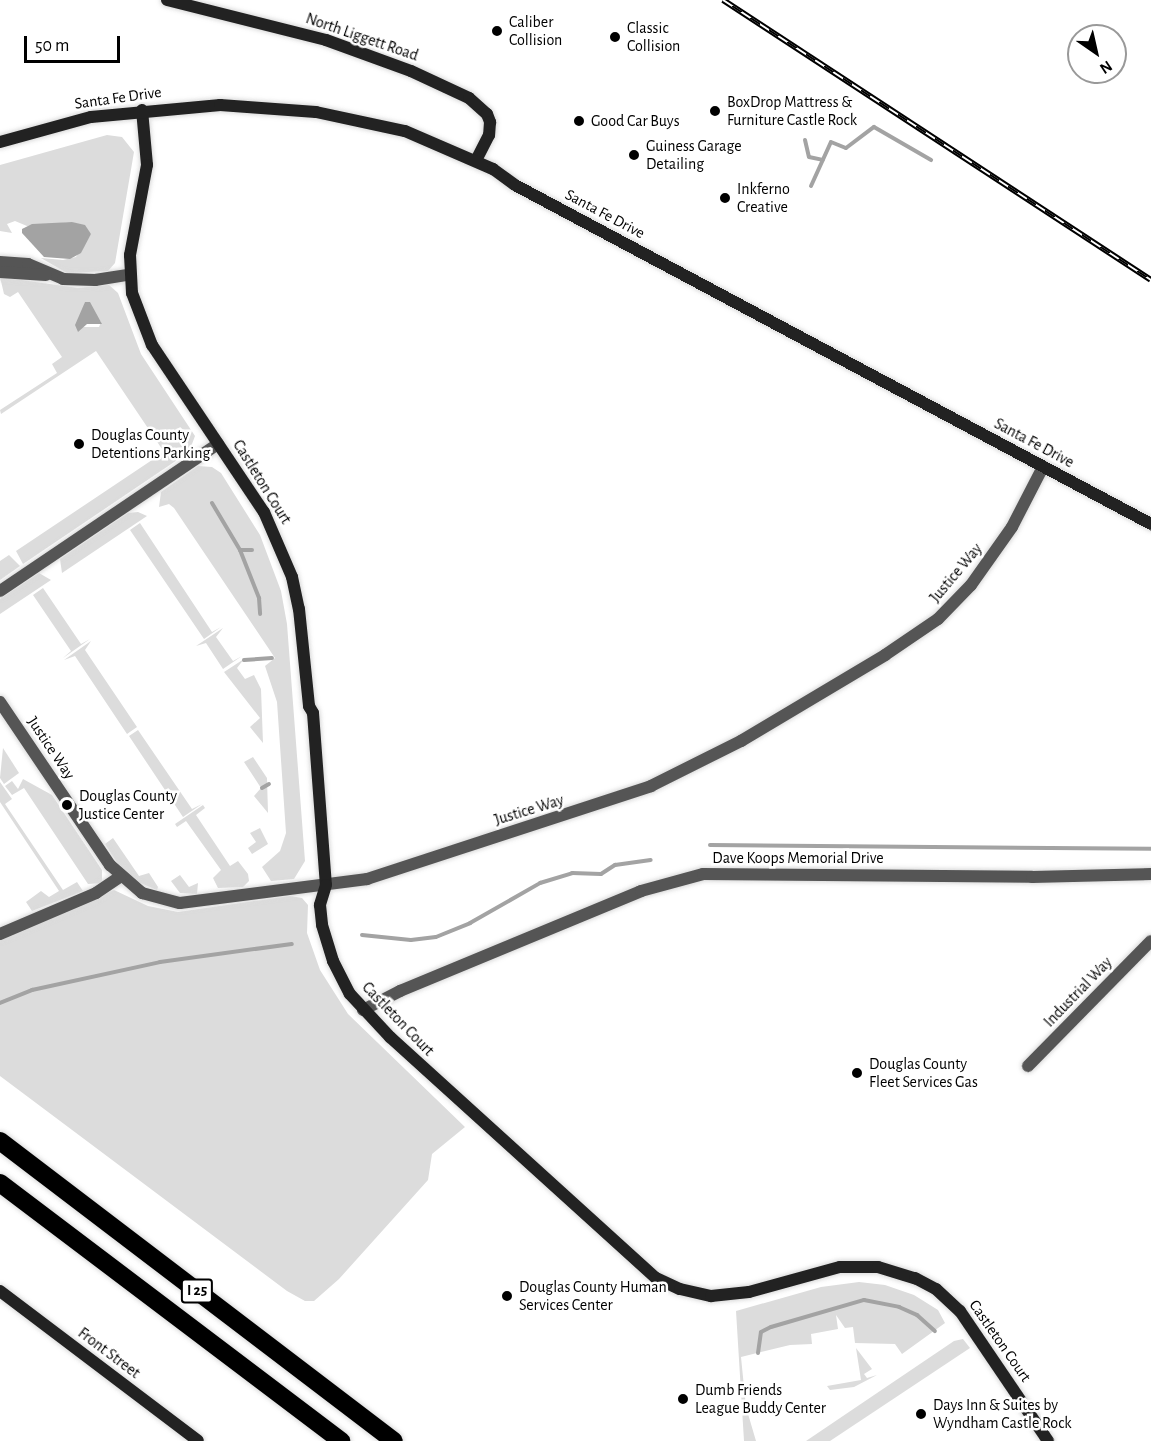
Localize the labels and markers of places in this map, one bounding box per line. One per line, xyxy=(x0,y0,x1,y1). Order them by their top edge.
place label: Caliber Collision xyxy=(509,12,562,50)
place label: Classic Collision xyxy=(627,18,680,56)
marker: Caliber Collision xyxy=(490,24,504,38)
marker: Classic Collision xyxy=(608,30,622,44)
place label: BoxDrop Mattress & Furniture Castle Rock xyxy=(727,92,857,130)
marker: BoxDrop Mattress & Furniture Castle Rock xyxy=(708,104,722,118)
place label: Good Car Buys xyxy=(591,111,680,131)
marker: Good Car Buys xyxy=(572,114,586,128)
place label: Guiness Garage Detailing xyxy=(646,136,742,174)
marker: Guiness Garage Detailing xyxy=(627,148,641,162)
place label: Inkferno Creative xyxy=(737,179,790,217)
marker: Inkferno Creative xyxy=(718,191,732,205)
place label: Douglas County Detentions Parking xyxy=(91,425,210,463)
marker: Douglas County Detentions Parking xyxy=(72,437,86,451)
place label: Douglas County Justice Center xyxy=(79,786,177,824)
marker: Douglas County Justice Center xyxy=(60,798,74,812)
place label: Douglas County Fleet Services Gas xyxy=(869,1054,978,1092)
marker: Douglas County Fleet Services Gas xyxy=(850,1066,864,1080)
place label: Douglas County Human Services Center xyxy=(519,1277,667,1315)
marker: Douglas County Human Services Center xyxy=(500,1289,514,1303)
place label: Dumb Friends League Buddy Center xyxy=(695,1380,826,1418)
marker: Dumb Friends League Buddy Center xyxy=(676,1392,690,1406)
place label: Days Inn & Suites by Wyndham Castle Rock xyxy=(933,1395,1072,1433)
marker: Days Inn & Suites by Wyndham Castle Rock xyxy=(914,1407,928,1421)

